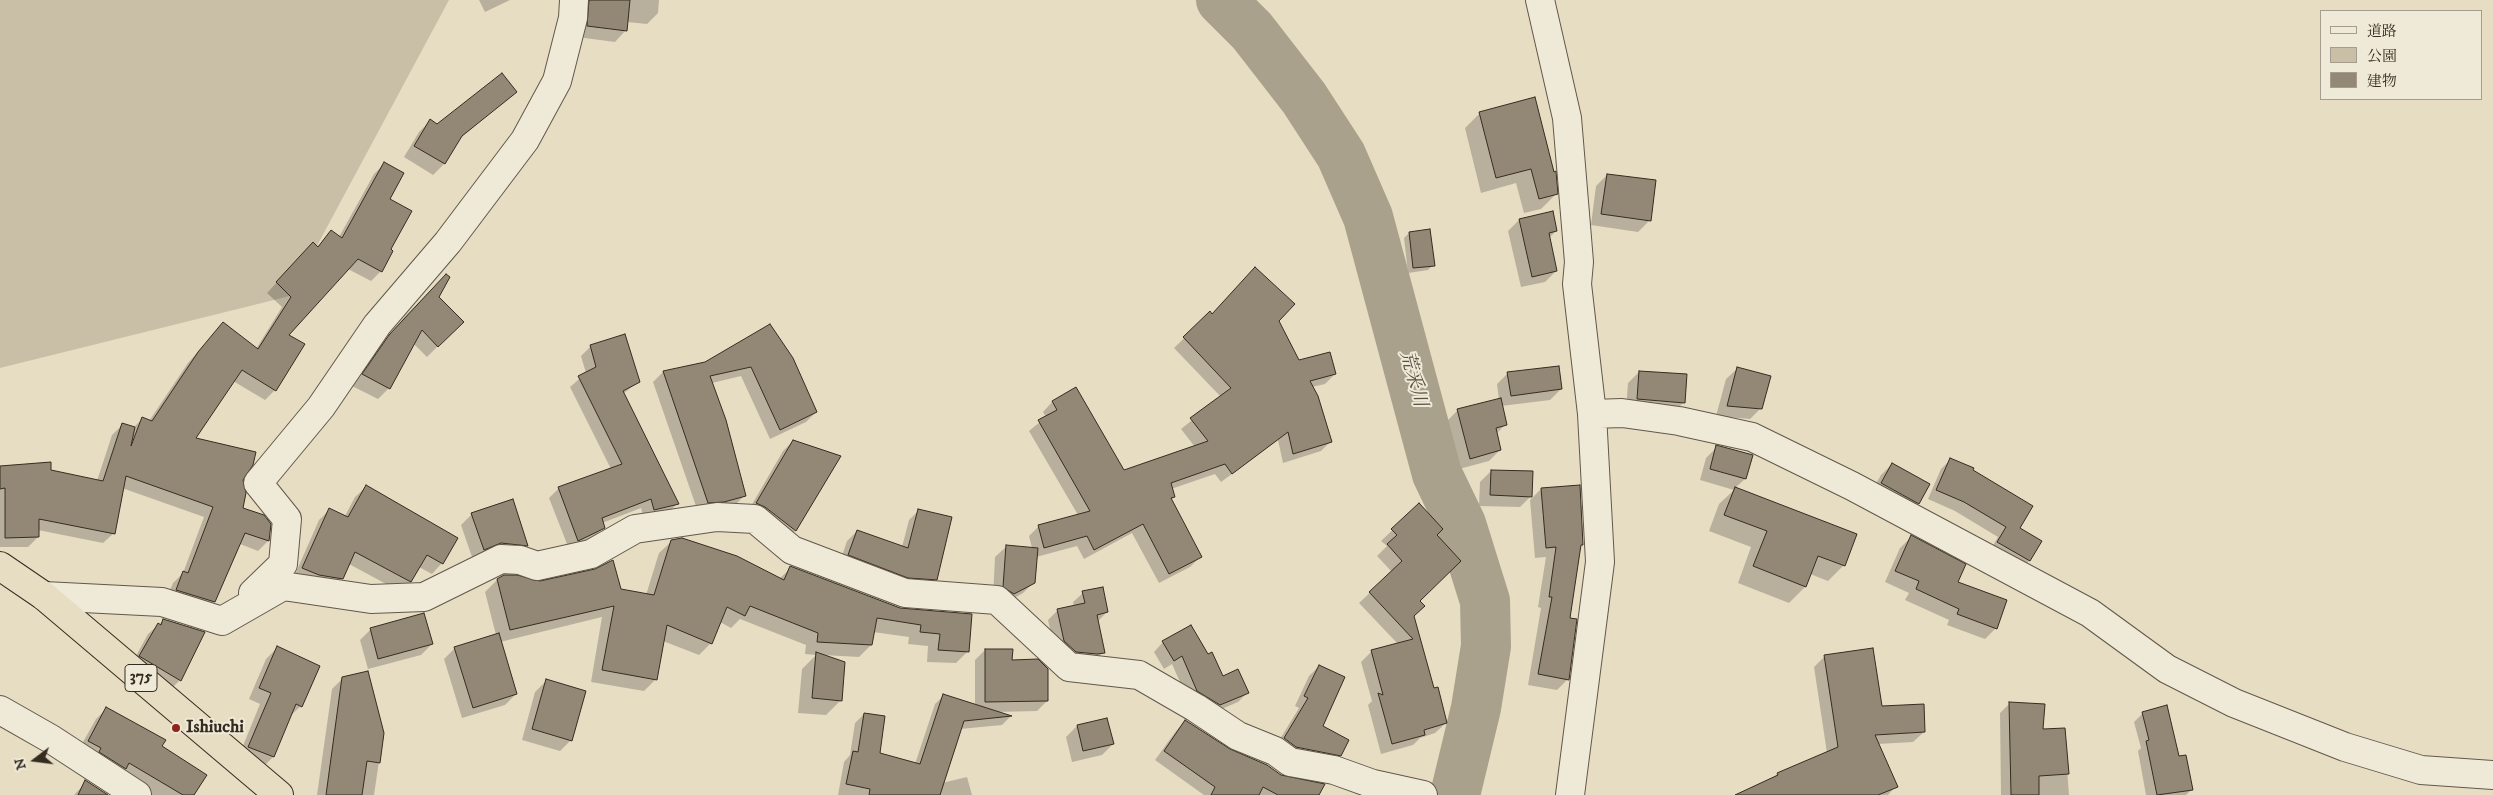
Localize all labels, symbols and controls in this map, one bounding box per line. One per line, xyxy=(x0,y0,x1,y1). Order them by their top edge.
legend xyxy=(2320,10,2483,100)
text: 道路 xyxy=(2367,22,2397,41)
text: 公園 xyxy=(2367,47,2397,66)
text: 建物 xyxy=(2367,72,2397,91)
water label: 荒釆川 xyxy=(1394,349,1430,409)
road number: 375 xyxy=(125,664,157,691)
place label: Ishiuchi xyxy=(186,717,244,739)
marker: Ishiuchi xyxy=(170,722,182,734)
north arrow xyxy=(10,735,60,785)
text: N xyxy=(10,756,31,772)

